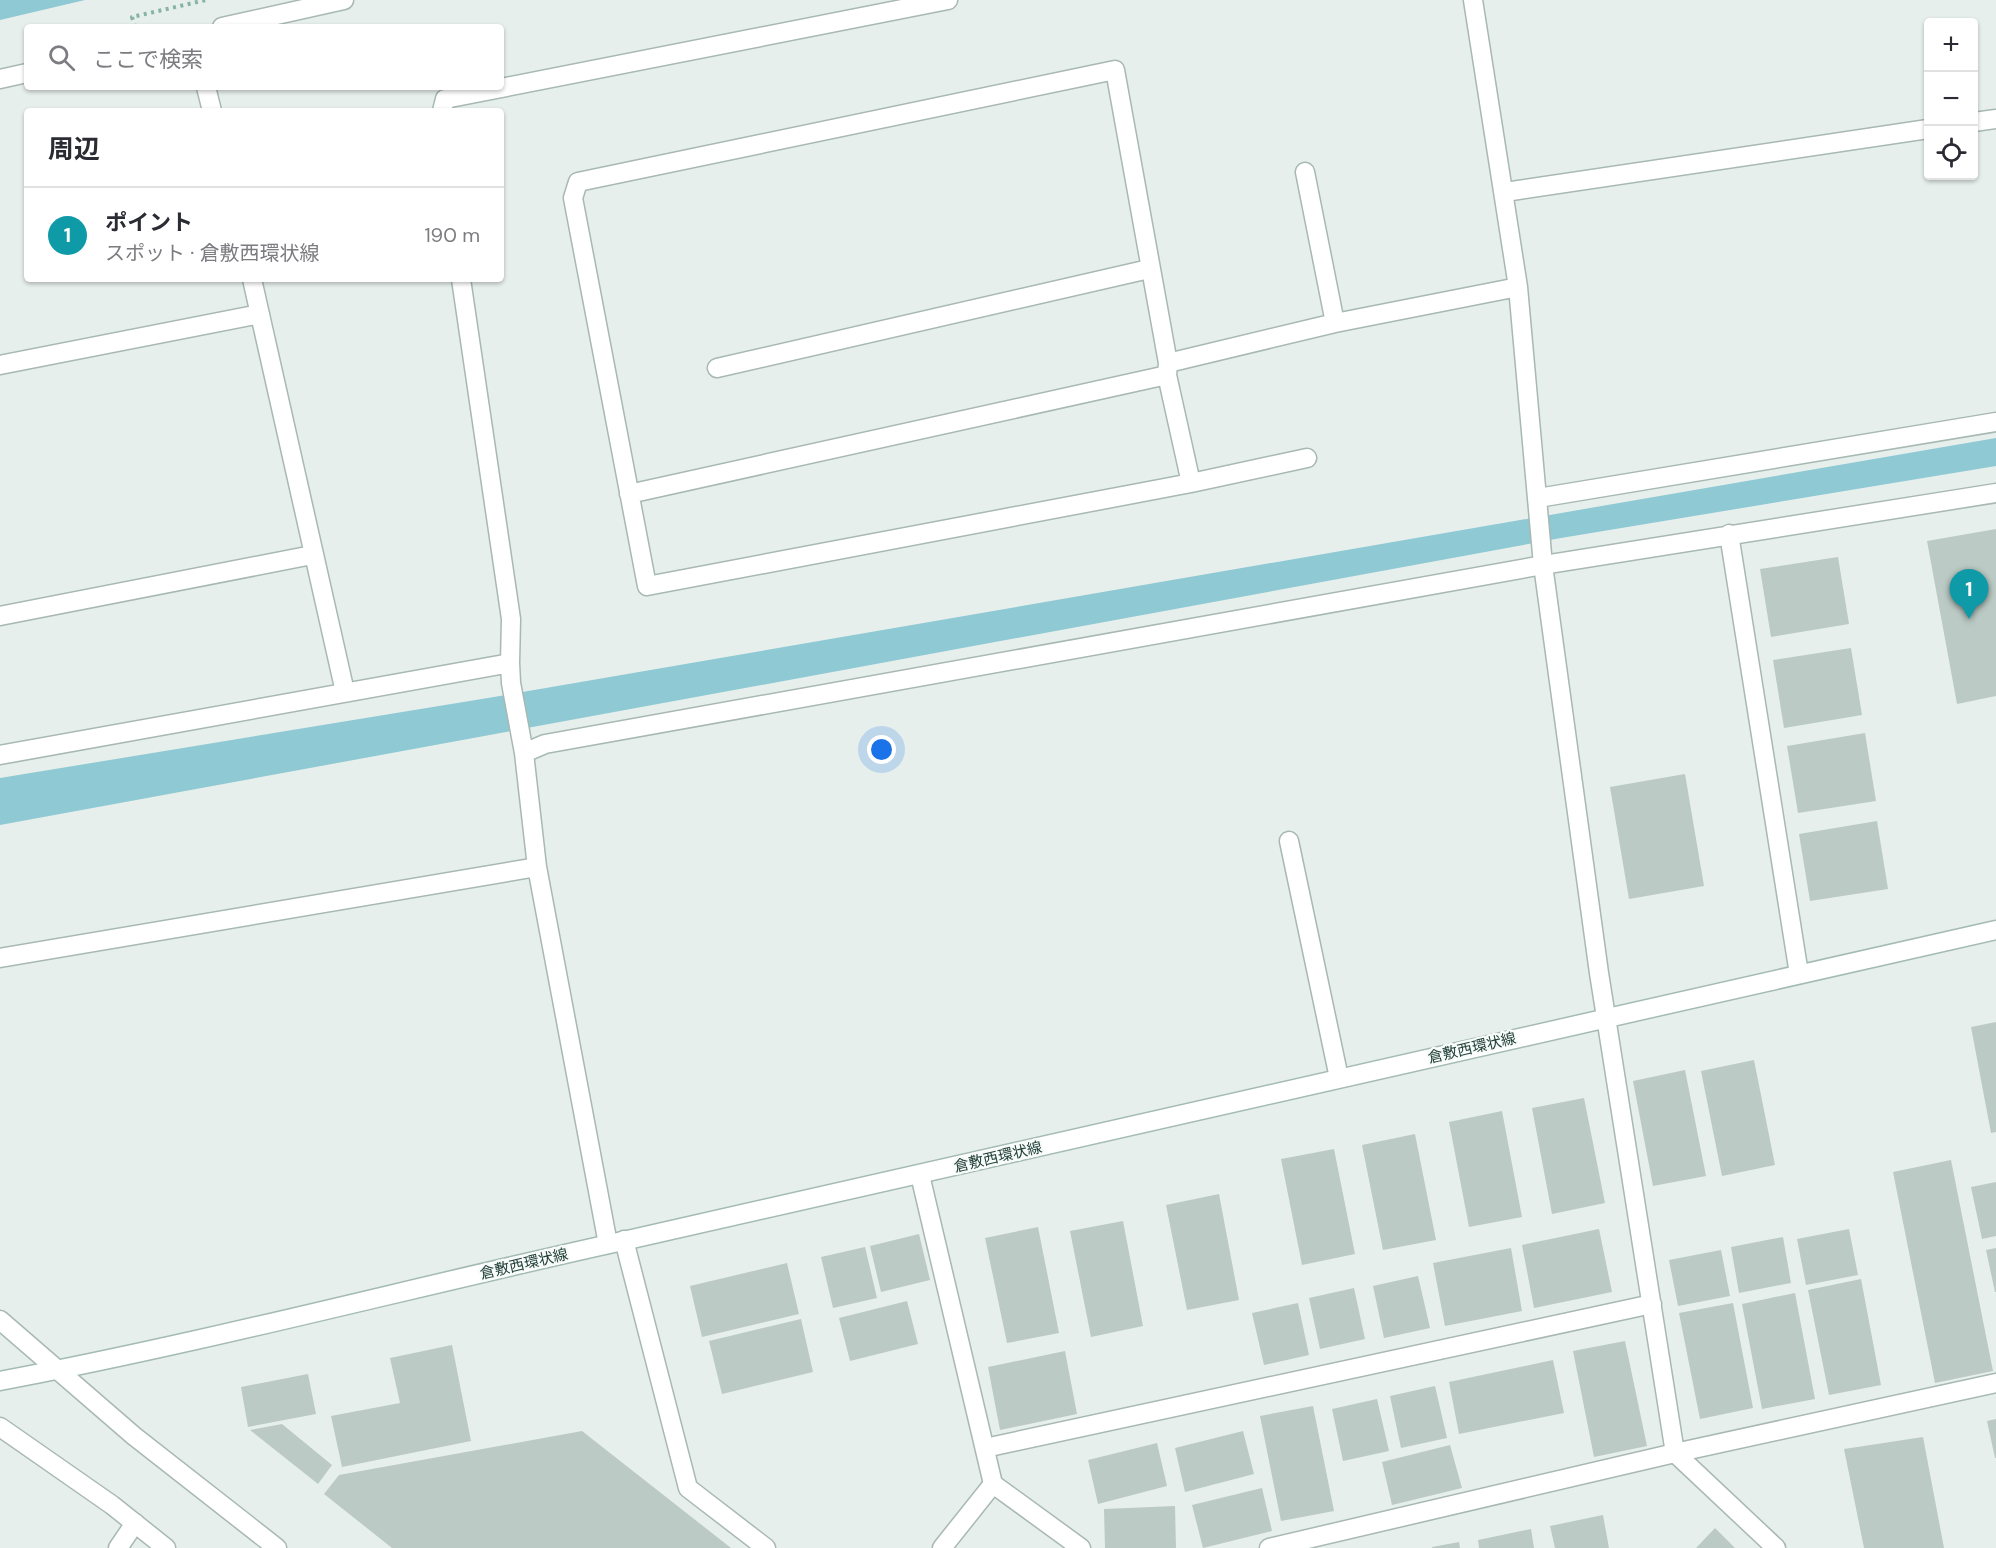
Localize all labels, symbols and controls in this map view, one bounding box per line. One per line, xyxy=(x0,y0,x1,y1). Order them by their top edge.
map controls xyxy=(1924,18,1978,180)
button: + xyxy=(1924,18,1978,72)
search box xyxy=(24,24,504,90)
icon: search xyxy=(45,41,78,74)
text: ここで検索 xyxy=(93,45,203,74)
button: − xyxy=(1924,72,1978,126)
button: locate xyxy=(1924,126,1978,180)
text: 周辺 xyxy=(48,132,100,166)
text: ポイント xyxy=(105,208,193,237)
text: 1 xyxy=(64,222,71,248)
text: 190 m xyxy=(424,222,480,248)
text: スポット · 倉敷西環状線 xyxy=(105,240,320,266)
pin: 1 xyxy=(1950,570,1988,619)
your location xyxy=(867,735,896,764)
street label: 倉敷西環状線 xyxy=(1426,1028,1518,1068)
street label: 倉敷西環状線 xyxy=(952,1137,1044,1177)
street label: 倉敷西環状線 xyxy=(478,1244,570,1284)

